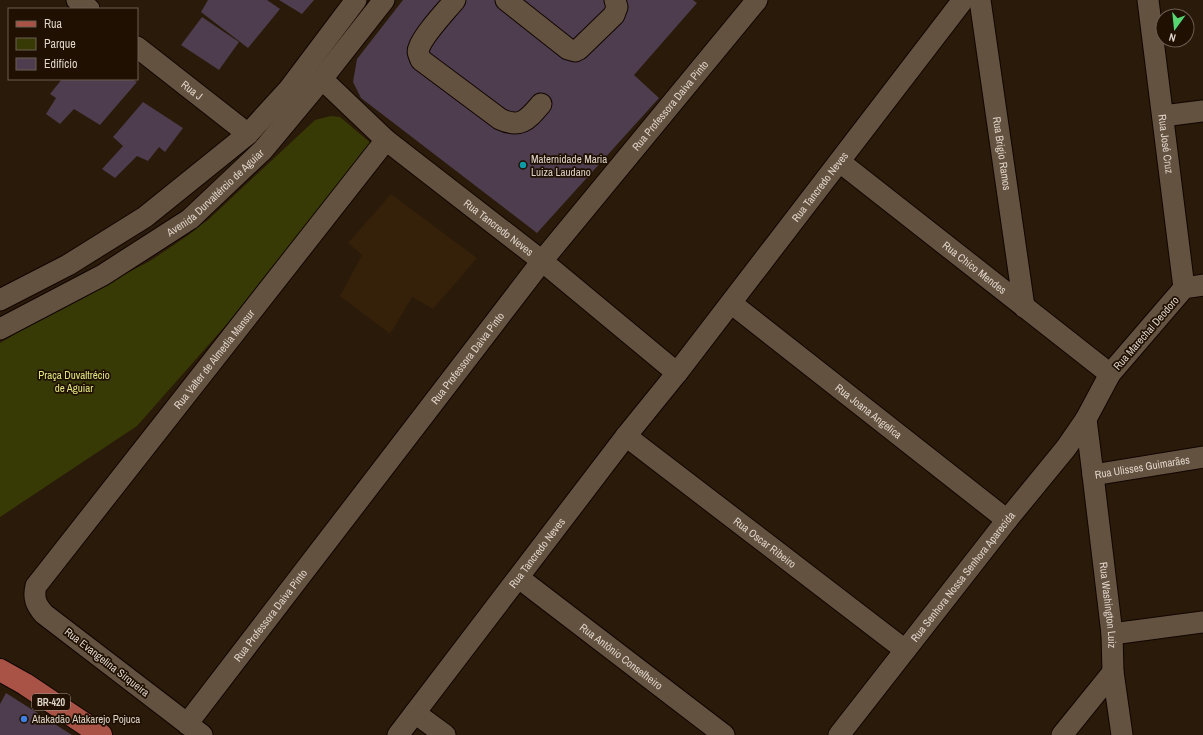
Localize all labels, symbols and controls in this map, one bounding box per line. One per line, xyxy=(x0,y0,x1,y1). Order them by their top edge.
legend xyxy=(8,8,138,80)
north arrow xyxy=(1155,8,1195,48)
text: Rua xyxy=(44,16,63,32)
text: N xyxy=(1167,30,1177,45)
text: Parque xyxy=(44,36,76,52)
text: Edifício xyxy=(44,56,77,72)
street label: Rua Professora Daiva Pinto xyxy=(629,58,711,153)
street label: Rua J xyxy=(178,77,206,103)
street label: Rua José Cruz xyxy=(1155,113,1177,175)
street label: Rua Brigio Ramos xyxy=(990,116,1014,192)
street label: Avenida Durvaltércio de Aguiar xyxy=(163,146,267,240)
street label: Rua Tancredo Neves xyxy=(789,149,851,224)
place label: Maternidade Maria Luiza Laudano xyxy=(531,152,607,179)
marker: Maternidade Maria Luiza Laudano xyxy=(518,160,528,170)
street label: Rua Tancredo Neves xyxy=(461,196,537,259)
street label: Rua Chico Mendes xyxy=(940,238,1010,297)
street label: Rua Marechal Deodoro xyxy=(1110,293,1182,373)
street label: Rua Valter de Almedia Mansur xyxy=(171,307,257,412)
street label: Rua Professora Daiva Pinto xyxy=(428,309,507,407)
park label: Praça Duvaltrécio de Aguiar xyxy=(38,368,110,395)
street label: Rua Joana Angelica xyxy=(832,381,905,442)
street label: Rua Ulisses Guimarães xyxy=(1094,452,1191,482)
street label: Rua Senhora Nossa Senhora Aparecida xyxy=(908,509,1018,645)
street label: Rua Oscar Ribeiro xyxy=(731,514,799,571)
street label: Rua Tancredo Neves xyxy=(506,515,568,591)
street label: Rua Washington Luiz xyxy=(1096,561,1119,649)
street label: Rua Professora Daiva Pinto xyxy=(231,566,310,664)
street label: Rua Antônio Conselheiro xyxy=(577,620,666,693)
street label: Rua Evangelina Sirqueira xyxy=(62,625,152,699)
road number: BR-420 xyxy=(32,694,70,710)
place label: Atakadão Atakarejo Pojuca xyxy=(31,712,140,726)
marker: Atakadão Atakarejo Pojuca xyxy=(19,714,29,724)

